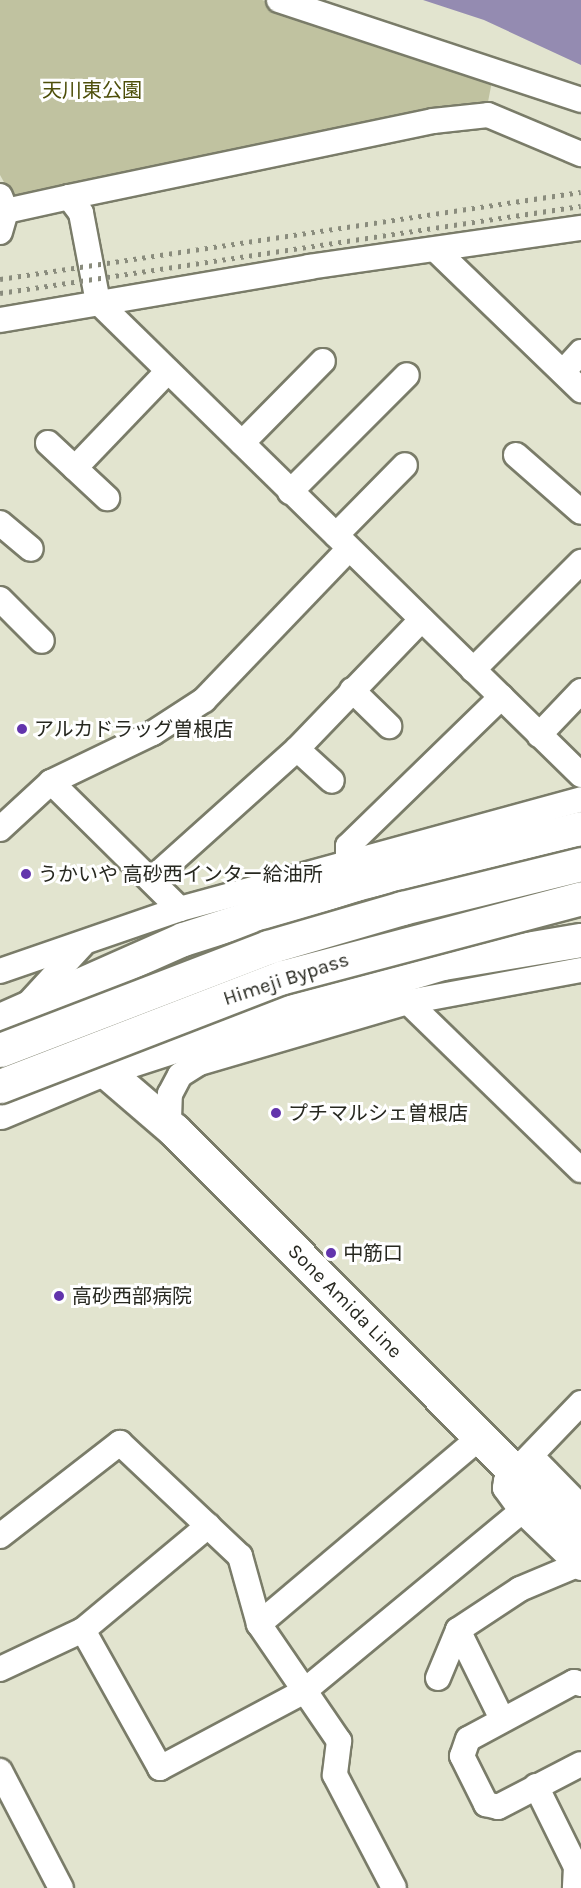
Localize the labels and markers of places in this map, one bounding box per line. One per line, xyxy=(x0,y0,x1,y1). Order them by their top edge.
place label: アルカドラッグ曽根店 xyxy=(34,717,234,741)
marker: アルカドラッグ曽根店 xyxy=(15,722,29,736)
place label: うかいや 高砂西インター給油所 xyxy=(38,862,323,886)
marker: うかいや 高砂西インター給油所 xyxy=(19,867,33,881)
place label: プチマルシェ曽根店 xyxy=(288,1101,468,1125)
marker: プチマルシェ曽根店 xyxy=(269,1106,283,1120)
place label: 中筋口 xyxy=(343,1241,403,1265)
marker: 中筋口 xyxy=(324,1246,338,1260)
place label: 高砂西部病院 xyxy=(72,1284,192,1308)
marker: 高砂西部病院 xyxy=(50,1287,68,1305)

